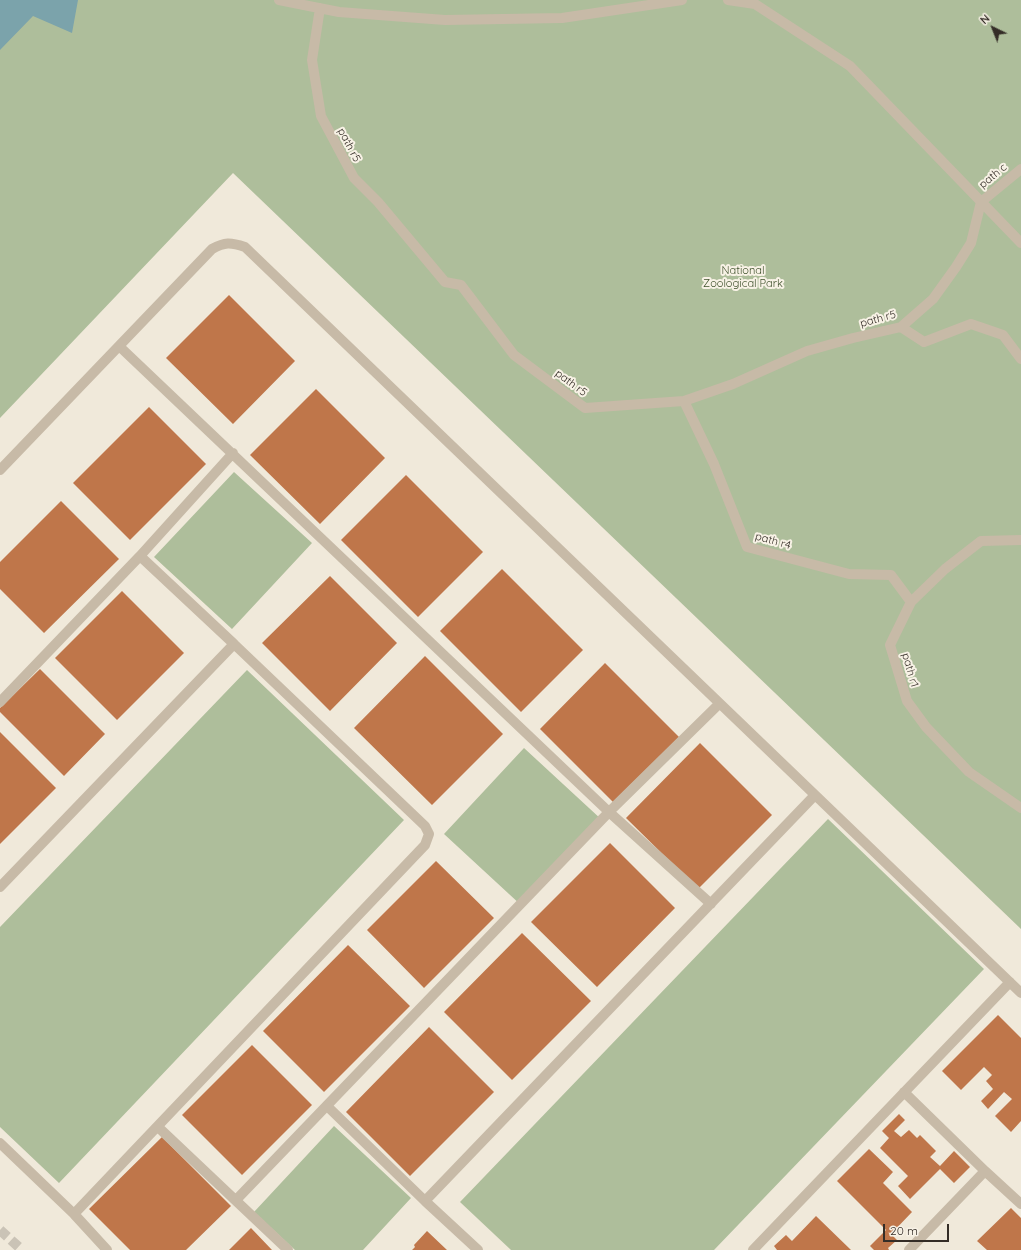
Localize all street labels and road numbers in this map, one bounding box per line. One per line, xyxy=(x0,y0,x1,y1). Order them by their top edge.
street label: path r5 xyxy=(335,126,363,164)
street label: path c xyxy=(976,161,1010,191)
street label: path r5 xyxy=(859,308,897,330)
street label: path r5 xyxy=(552,367,590,399)
street label: path r4 xyxy=(754,530,792,552)
street label: path r1 xyxy=(899,652,921,688)

